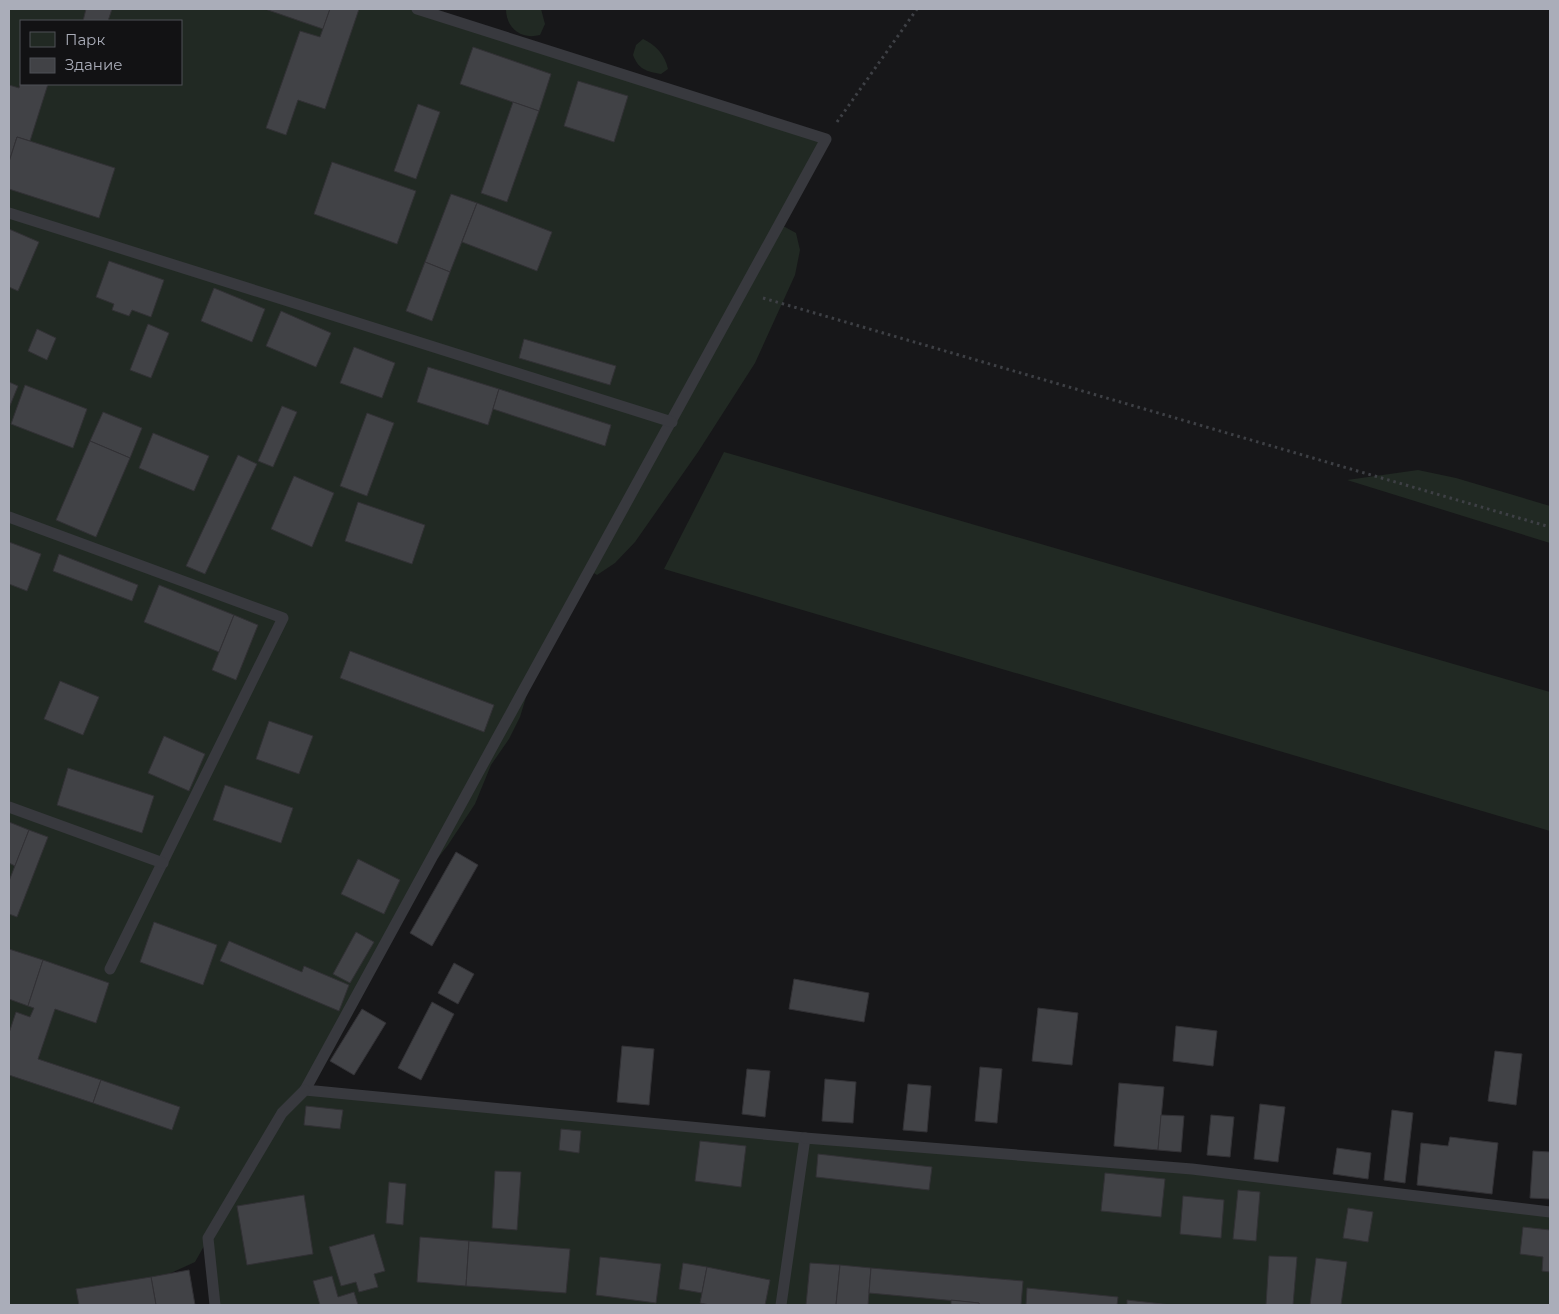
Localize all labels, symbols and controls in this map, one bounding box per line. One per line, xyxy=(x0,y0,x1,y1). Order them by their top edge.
legend xyxy=(20,20,182,85)
text: Парк xyxy=(65,30,105,49)
text: Здание xyxy=(65,55,123,74)

